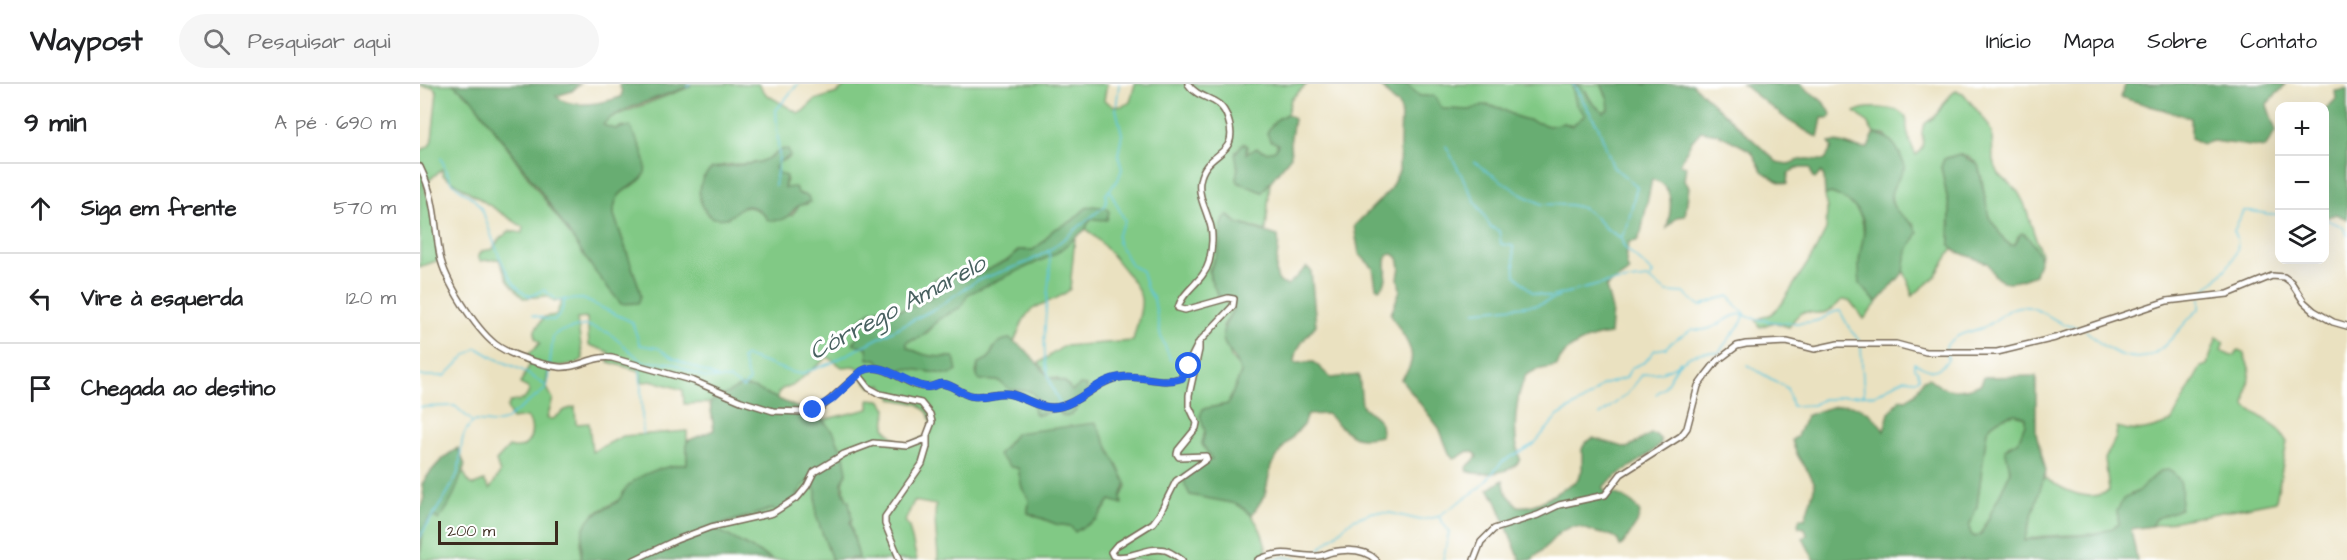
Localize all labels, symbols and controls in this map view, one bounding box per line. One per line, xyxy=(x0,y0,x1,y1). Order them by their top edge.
search box xyxy=(179,14,599,68)
text: Waypost xyxy=(30,22,143,61)
icon: search xyxy=(200,25,233,58)
text: Pesquisar aqui xyxy=(248,26,391,57)
text: Início xyxy=(1986,27,2031,56)
text: Mapa xyxy=(2064,27,2114,56)
text: Sobre xyxy=(2147,27,2207,56)
text: Contato xyxy=(2240,27,2317,56)
map controls xyxy=(2275,102,2329,264)
button: + xyxy=(2275,102,2329,156)
text: 9 min xyxy=(24,105,86,141)
text: A pé · 690 m xyxy=(274,109,396,137)
button: − xyxy=(2275,156,2329,210)
icon: ahead xyxy=(24,192,57,225)
text: Siga em frente xyxy=(81,193,237,224)
text: 570 m xyxy=(333,194,396,222)
button: layers xyxy=(2275,210,2329,264)
water label: Córrego Amarelo xyxy=(803,246,993,370)
icon: left xyxy=(24,282,57,315)
text: Vire à esquerda xyxy=(81,283,243,314)
text: 120 m xyxy=(346,284,396,312)
route start xyxy=(1175,352,1201,378)
icon: arrive xyxy=(24,372,57,405)
text: Chegada ao destino xyxy=(81,373,275,404)
route end xyxy=(799,396,825,422)
scale bar xyxy=(438,518,558,546)
text: 200 m xyxy=(447,520,495,542)

